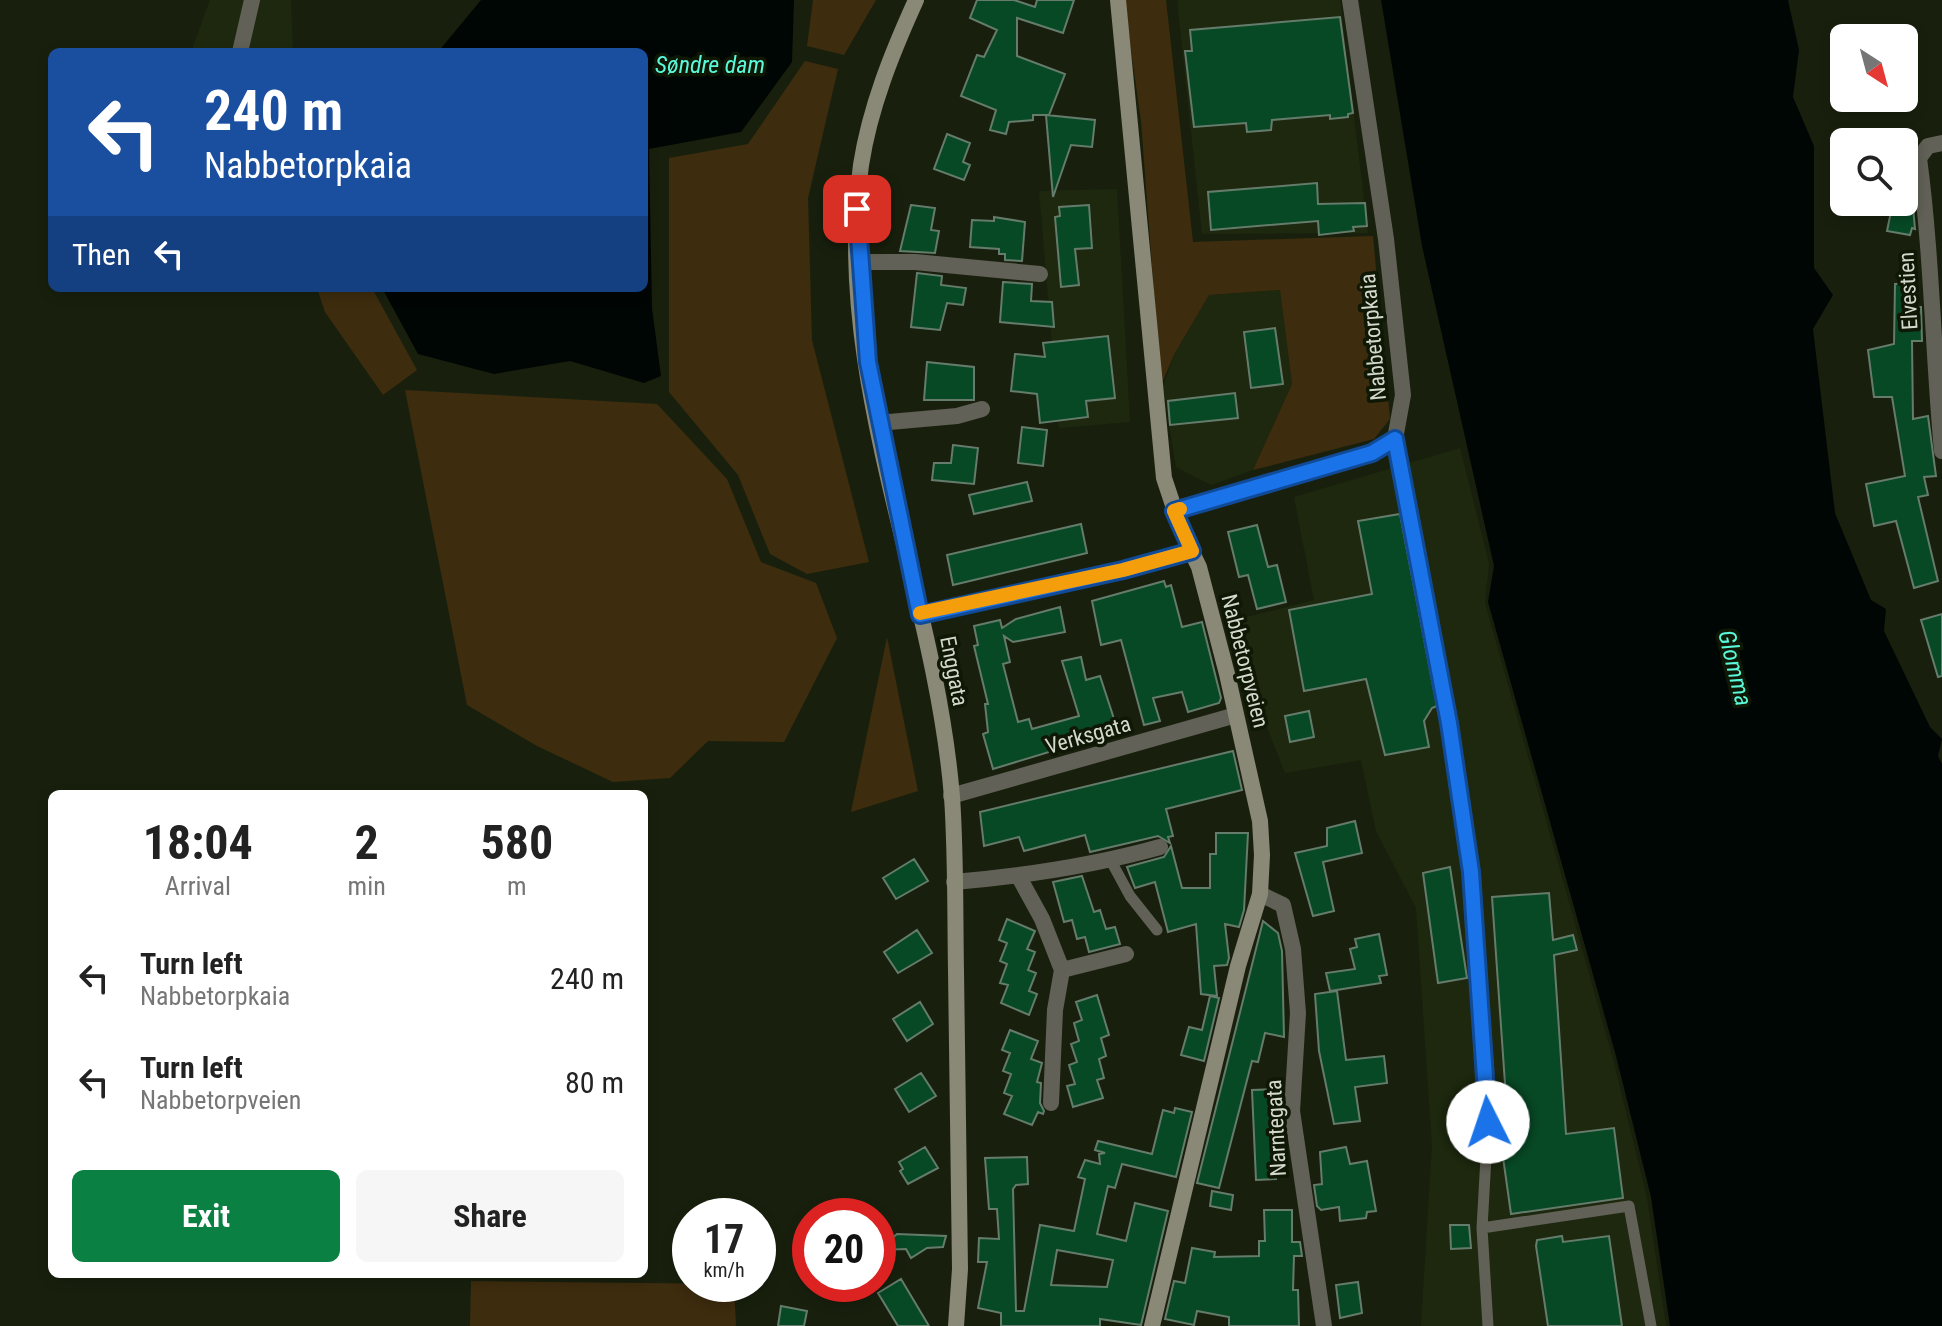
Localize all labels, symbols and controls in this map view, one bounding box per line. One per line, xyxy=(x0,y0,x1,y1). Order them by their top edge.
north arrow xyxy=(1830,24,1918,112)
map controls xyxy=(1830,24,1918,216)
water label: Søndre dam xyxy=(655,51,765,79)
text: 240 m xyxy=(204,78,343,144)
icon: left xyxy=(72,80,176,184)
button: search xyxy=(1830,128,1918,216)
text: Nabbetorpkaia xyxy=(204,145,412,187)
pin xyxy=(823,175,891,243)
icon: arrive xyxy=(835,187,879,231)
icon: left xyxy=(147,232,191,276)
text: Then xyxy=(72,237,131,272)
street label: Elvestien xyxy=(1893,251,1923,331)
street label: Nabbetorpkaia xyxy=(1355,273,1391,401)
street label: Nabbetorpveien xyxy=(1216,592,1274,730)
water label: Glomma xyxy=(1712,627,1758,709)
street label: Enggata xyxy=(935,634,973,708)
street label: Verksgata xyxy=(1043,711,1133,759)
text: 18:04 xyxy=(143,814,253,871)
text: 2 xyxy=(355,814,379,871)
text: 580 xyxy=(480,814,553,871)
text: Arrival xyxy=(165,871,231,901)
text: min xyxy=(348,871,386,901)
text: m xyxy=(507,871,527,901)
text: Turn left xyxy=(140,946,243,981)
icon: left xyxy=(72,956,116,1000)
text: 240 m xyxy=(550,961,624,996)
text: Nabbetorpkaia xyxy=(140,981,290,1011)
text: Turn left xyxy=(140,1050,243,1085)
icon: left xyxy=(72,1060,116,1104)
text: 80 m xyxy=(565,1065,624,1100)
street label: Narntegata xyxy=(1261,1079,1291,1177)
position arrow xyxy=(1446,1080,1530,1164)
text: Nabbetorpveien xyxy=(140,1085,301,1115)
button: Exit xyxy=(72,1170,340,1262)
button: Share xyxy=(356,1170,624,1262)
speed limit sign: 20 xyxy=(792,1198,896,1302)
text: 17 xyxy=(704,1216,744,1263)
text: km/h xyxy=(703,1258,745,1282)

